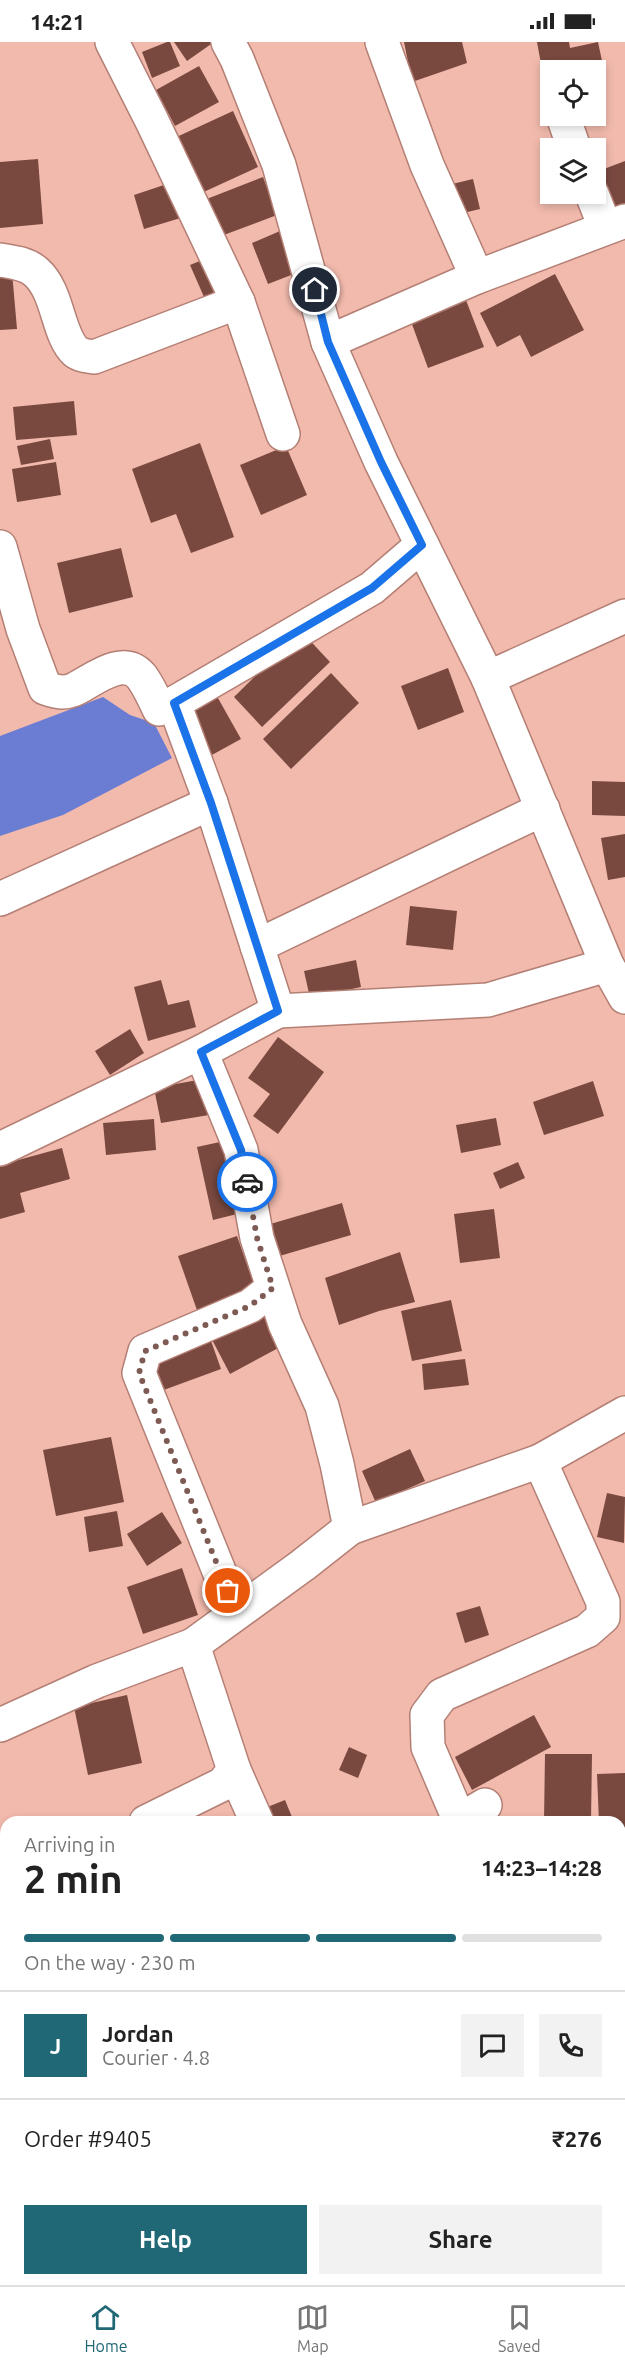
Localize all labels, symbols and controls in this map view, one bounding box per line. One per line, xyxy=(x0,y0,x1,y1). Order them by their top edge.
text: 14:21 xyxy=(30,9,85,34)
map controls xyxy=(540,60,606,204)
button: locate xyxy=(540,60,606,126)
button: layers xyxy=(540,138,606,204)
pin xyxy=(289,264,340,315)
icon: home xyxy=(298,273,331,306)
courier xyxy=(217,1152,277,1212)
icon: car xyxy=(231,1166,264,1199)
pin xyxy=(202,1565,253,1616)
icon: bag xyxy=(211,1574,244,1607)
text: Arriving in xyxy=(24,1833,115,1856)
text: 14:23–14:28 xyxy=(481,1855,602,1880)
text: 2 min xyxy=(24,1857,123,1900)
text: On the way · 230 m xyxy=(24,1951,196,1974)
button: chat xyxy=(461,2014,524,2077)
button: phone xyxy=(539,2014,602,2077)
text: Jordan xyxy=(102,2021,174,2046)
text: J xyxy=(50,2033,61,2058)
text: Courier · 4.8 xyxy=(102,2046,210,2069)
text: Order #9405 xyxy=(24,2126,152,2151)
text: ₹276 xyxy=(552,2126,602,2151)
button: Help xyxy=(24,2205,307,2274)
button: Share xyxy=(319,2205,602,2274)
tab: Home xyxy=(84,2301,128,2355)
tab: Map xyxy=(296,2301,329,2355)
tab: Saved xyxy=(498,2301,541,2355)

